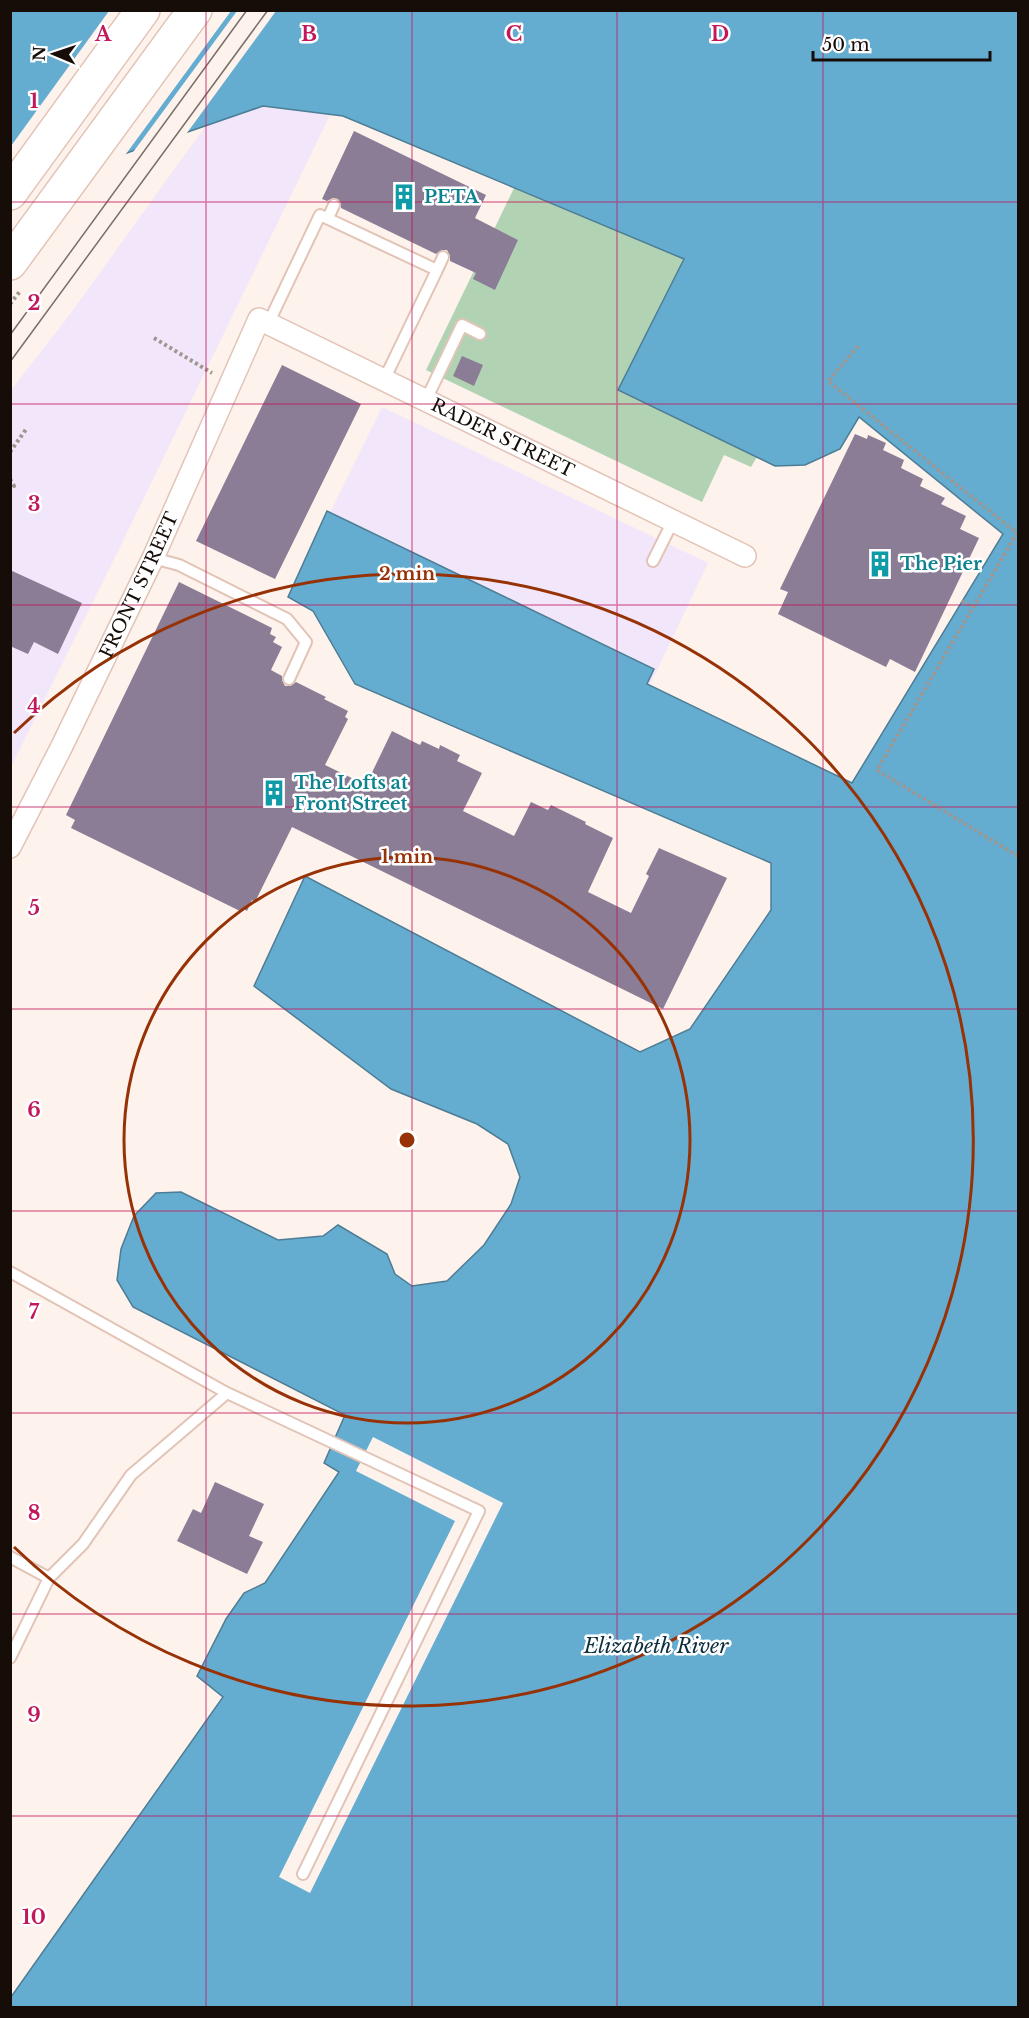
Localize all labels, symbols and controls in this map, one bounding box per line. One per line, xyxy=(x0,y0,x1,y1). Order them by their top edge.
text: A xyxy=(94,22,112,46)
text: B xyxy=(301,22,317,46)
text: C xyxy=(506,22,522,46)
text: D xyxy=(711,22,729,46)
north arrow xyxy=(24,24,84,84)
scale bar xyxy=(813,24,990,62)
text: 50 m xyxy=(822,34,870,56)
text: N xyxy=(29,46,49,61)
text: 1 xyxy=(30,89,39,113)
building icon: PETA xyxy=(389,182,419,212)
place label: PETA xyxy=(424,186,480,208)
text: 2 xyxy=(27,291,41,315)
street label: RADER STREET xyxy=(428,394,578,482)
text: 3 xyxy=(28,492,40,516)
street label: FRONT STREET xyxy=(95,508,183,662)
building icon: The Pier xyxy=(865,549,895,579)
place label: The Pier xyxy=(900,553,982,575)
text: 2 min xyxy=(379,563,435,585)
text: 4 xyxy=(27,694,41,718)
place label: The Lofts at Front Street xyxy=(294,772,408,815)
building icon: The Lofts at Front Street xyxy=(259,778,289,808)
text: 1 min xyxy=(381,846,433,868)
text: 5 xyxy=(28,896,40,920)
text: 6 xyxy=(27,1098,41,1122)
centre of rings xyxy=(397,1130,417,1150)
text: 7 xyxy=(29,1300,40,1324)
text: 8 xyxy=(28,1501,40,1525)
water label: Elizabeth River xyxy=(583,1634,729,1658)
text: 9 xyxy=(27,1703,41,1727)
text: 10 xyxy=(22,1905,46,1929)

